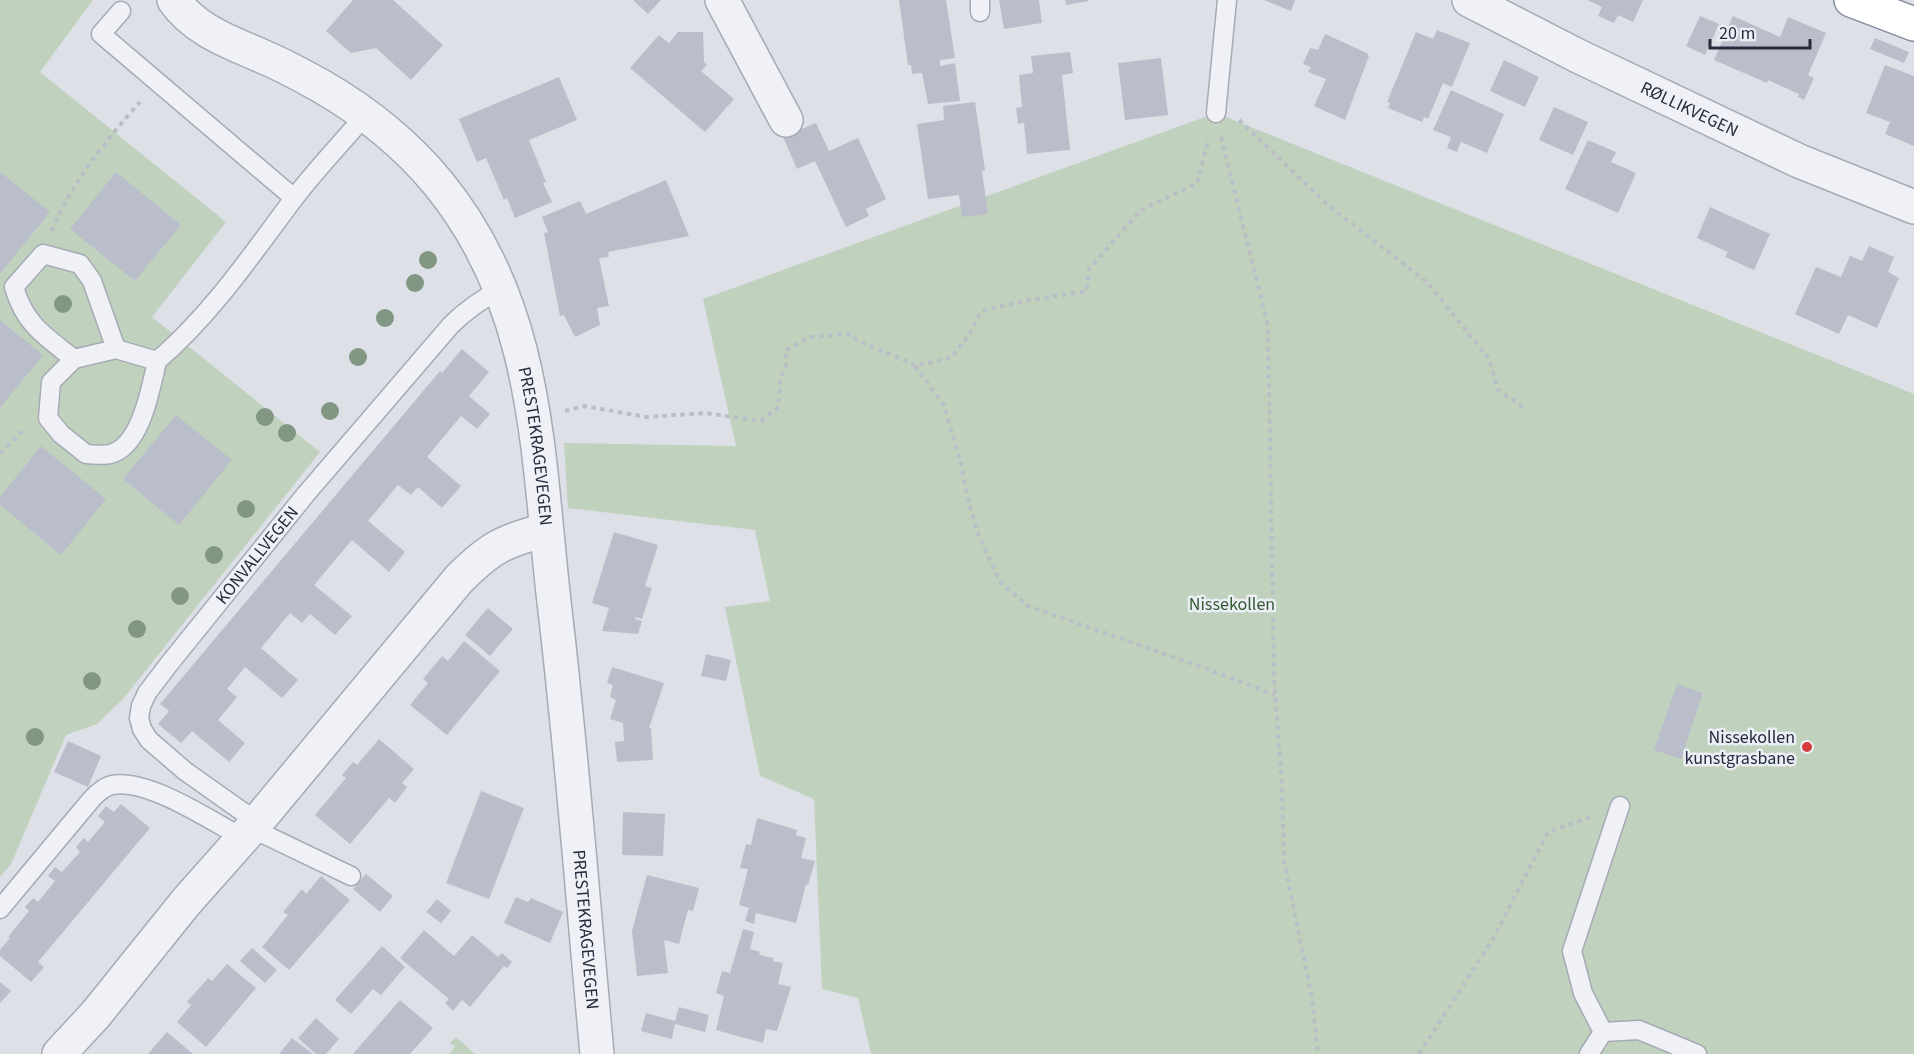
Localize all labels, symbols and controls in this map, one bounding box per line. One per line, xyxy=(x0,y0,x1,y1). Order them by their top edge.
scale bar xyxy=(1710,12,1810,50)
text: 20 m xyxy=(1719,21,1755,46)
street label: RØLLIKVEGEN xyxy=(1636,75,1743,143)
street label: PRESTEKRAGEVEGEN xyxy=(512,364,559,527)
street label: KONVALLVEGEN xyxy=(210,501,304,609)
park label: Nissekollen xyxy=(1189,592,1275,617)
place label: Nissekollen kunstgrasbane xyxy=(1685,725,1795,771)
marker: Nissekollen kunstgrasbane xyxy=(1800,740,1814,754)
street label: PRESTEKRAGEVEGEN xyxy=(567,849,605,1010)

